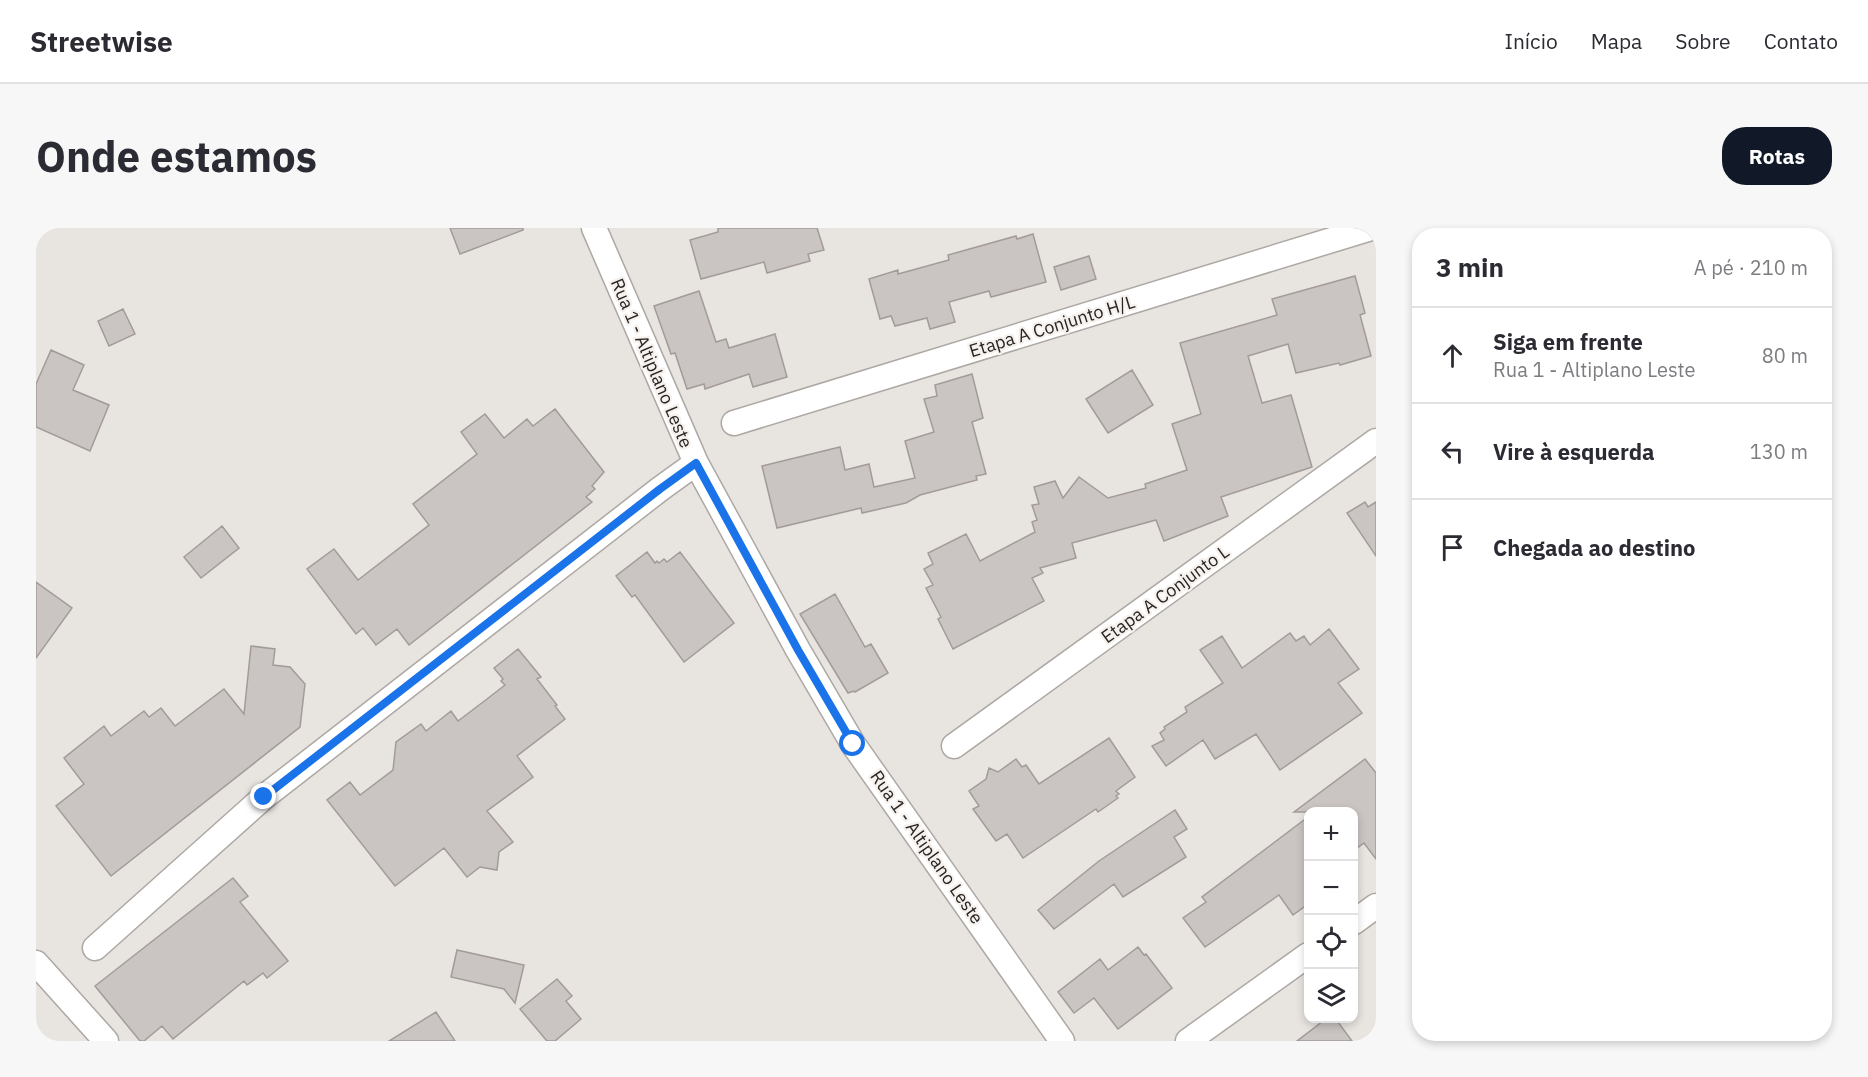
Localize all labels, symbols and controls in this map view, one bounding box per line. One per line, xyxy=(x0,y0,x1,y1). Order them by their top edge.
text: Streetwise xyxy=(30,23,173,60)
text: Início xyxy=(1505,27,1558,55)
text: Mapa xyxy=(1591,27,1642,55)
text: Sobre xyxy=(1675,27,1731,55)
text: Contato xyxy=(1764,27,1838,55)
button: Rotas xyxy=(1722,127,1832,185)
text: Onde estamos xyxy=(36,129,317,184)
text: 3 min xyxy=(1436,250,1504,284)
text: A pé · 210 m xyxy=(1694,254,1808,281)
street label: Rua 1 - Altiplano Leste xyxy=(606,275,698,451)
street label: Etapa A Conjunto H/L xyxy=(966,290,1138,362)
text: Siga em frente xyxy=(1493,327,1643,356)
icon: ahead xyxy=(1436,339,1469,372)
text: 80 m xyxy=(1762,342,1808,369)
text: Rua 1 - Altiplano Leste xyxy=(1493,356,1695,383)
icon: left xyxy=(1436,435,1469,468)
text: Vire à esquerda xyxy=(1493,437,1655,466)
text: 130 m xyxy=(1750,438,1808,465)
icon: arrive xyxy=(1436,531,1469,564)
text: Chegada ao destino xyxy=(1493,533,1696,562)
street label: Etapa A Conjunto L xyxy=(1097,540,1233,648)
route start xyxy=(839,730,865,756)
street label: Rua 1 - Altiplano Leste xyxy=(865,766,989,928)
route end xyxy=(250,783,276,809)
map controls xyxy=(1304,807,1358,1023)
button: + xyxy=(1304,807,1358,861)
button: − xyxy=(1304,861,1358,915)
button: locate xyxy=(1304,915,1358,969)
button: layers xyxy=(1304,969,1358,1023)

